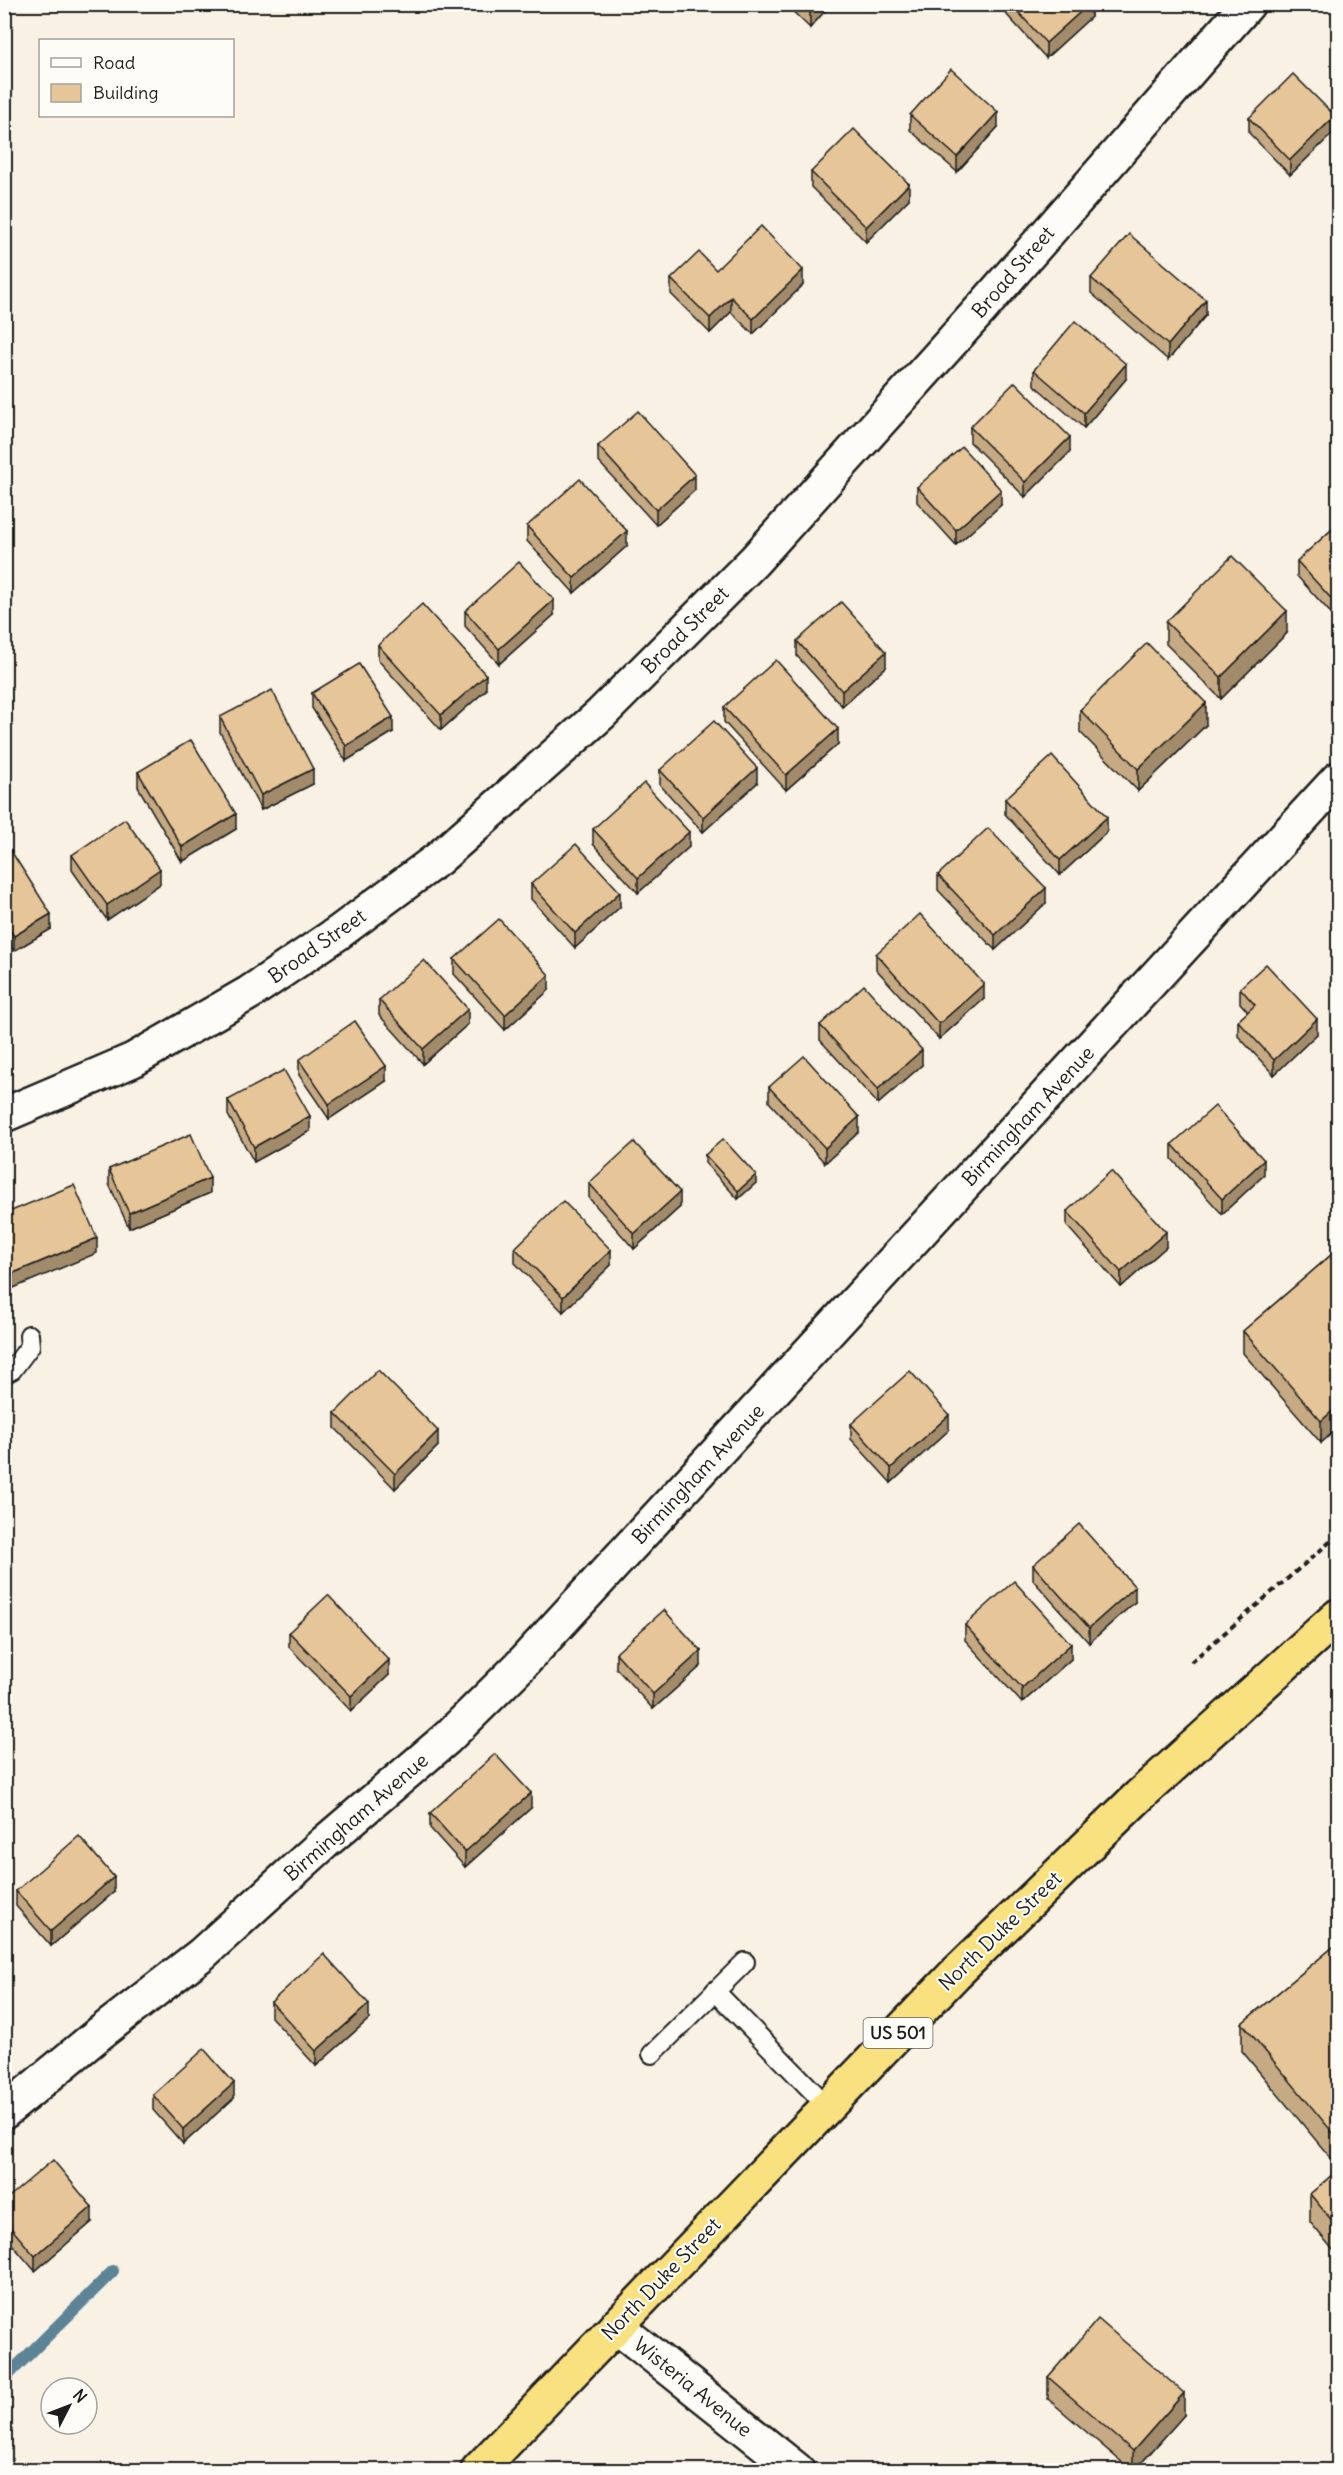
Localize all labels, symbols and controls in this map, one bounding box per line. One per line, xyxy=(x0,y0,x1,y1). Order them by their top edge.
legend xyxy=(39,39,234,117)
text: Road xyxy=(93,51,136,74)
text: Building xyxy=(93,81,158,104)
street label: Broad Street xyxy=(966,220,1059,323)
street label: Broad Street xyxy=(636,580,734,679)
street label: Broad Street xyxy=(263,903,371,988)
street label: Birmingham Avenue xyxy=(956,1040,1099,1191)
street label: Birmingham Avenue xyxy=(626,1398,769,1549)
street label: Birmingham Avenue xyxy=(278,1747,433,1886)
street label: North Duke Street xyxy=(933,1866,1066,1996)
road number: US 501 xyxy=(864,2018,932,2048)
street label: North Duke Street xyxy=(596,2212,726,2345)
street label: Wisteria Avenue xyxy=(629,2331,757,2442)
north arrow xyxy=(39,2376,99,2436)
text: N xyxy=(69,2385,91,2407)

